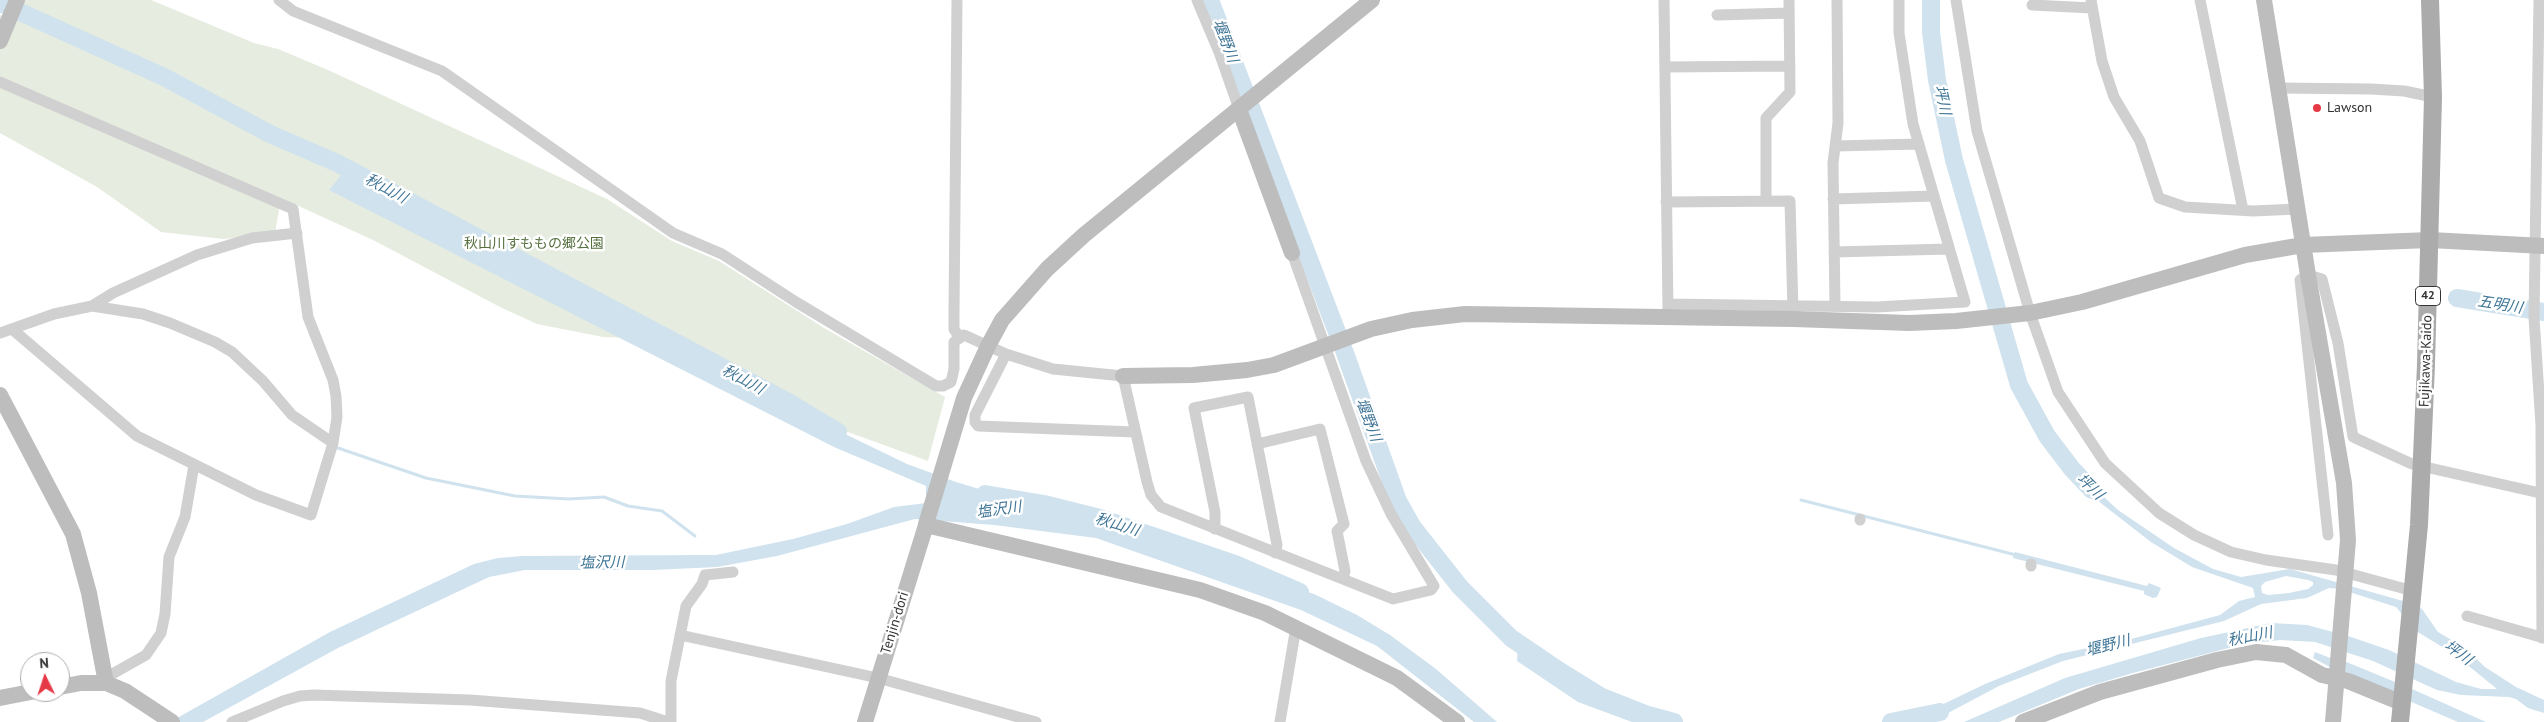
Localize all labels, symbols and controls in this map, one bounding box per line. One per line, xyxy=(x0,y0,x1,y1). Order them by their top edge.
water label: 堰野川 xyxy=(1209,17,1241,65)
water label: 坪川 xyxy=(1930,83,1954,117)
place label: Lawson xyxy=(2327,100,2372,116)
marker: Lawson xyxy=(2311,102,2323,114)
water label: 秋山川 xyxy=(362,170,410,208)
park label: 秋山川すももの郷公園 xyxy=(464,236,604,252)
road number: 42 xyxy=(2416,286,2440,306)
water label: 五明川 xyxy=(2476,293,2524,317)
street label: Fujikawa-Kaido xyxy=(2416,315,2436,407)
water label: 秋山川 xyxy=(719,361,767,399)
water label: 堰野川 xyxy=(1352,396,1384,444)
water label: 坪川 xyxy=(2073,470,2107,504)
water label: 塩沢川 xyxy=(975,498,1023,522)
water label: 秋山川 xyxy=(1093,510,1141,540)
water label: 塩沢川 xyxy=(579,554,625,572)
street label: Tenjin-dori xyxy=(878,590,912,656)
water label: 秋山川 xyxy=(2226,624,2274,650)
water label: 堰野川 xyxy=(2084,632,2132,660)
water label: 坪川 xyxy=(2441,637,2475,669)
north arrow xyxy=(20,652,70,702)
text: N xyxy=(39,654,49,672)

